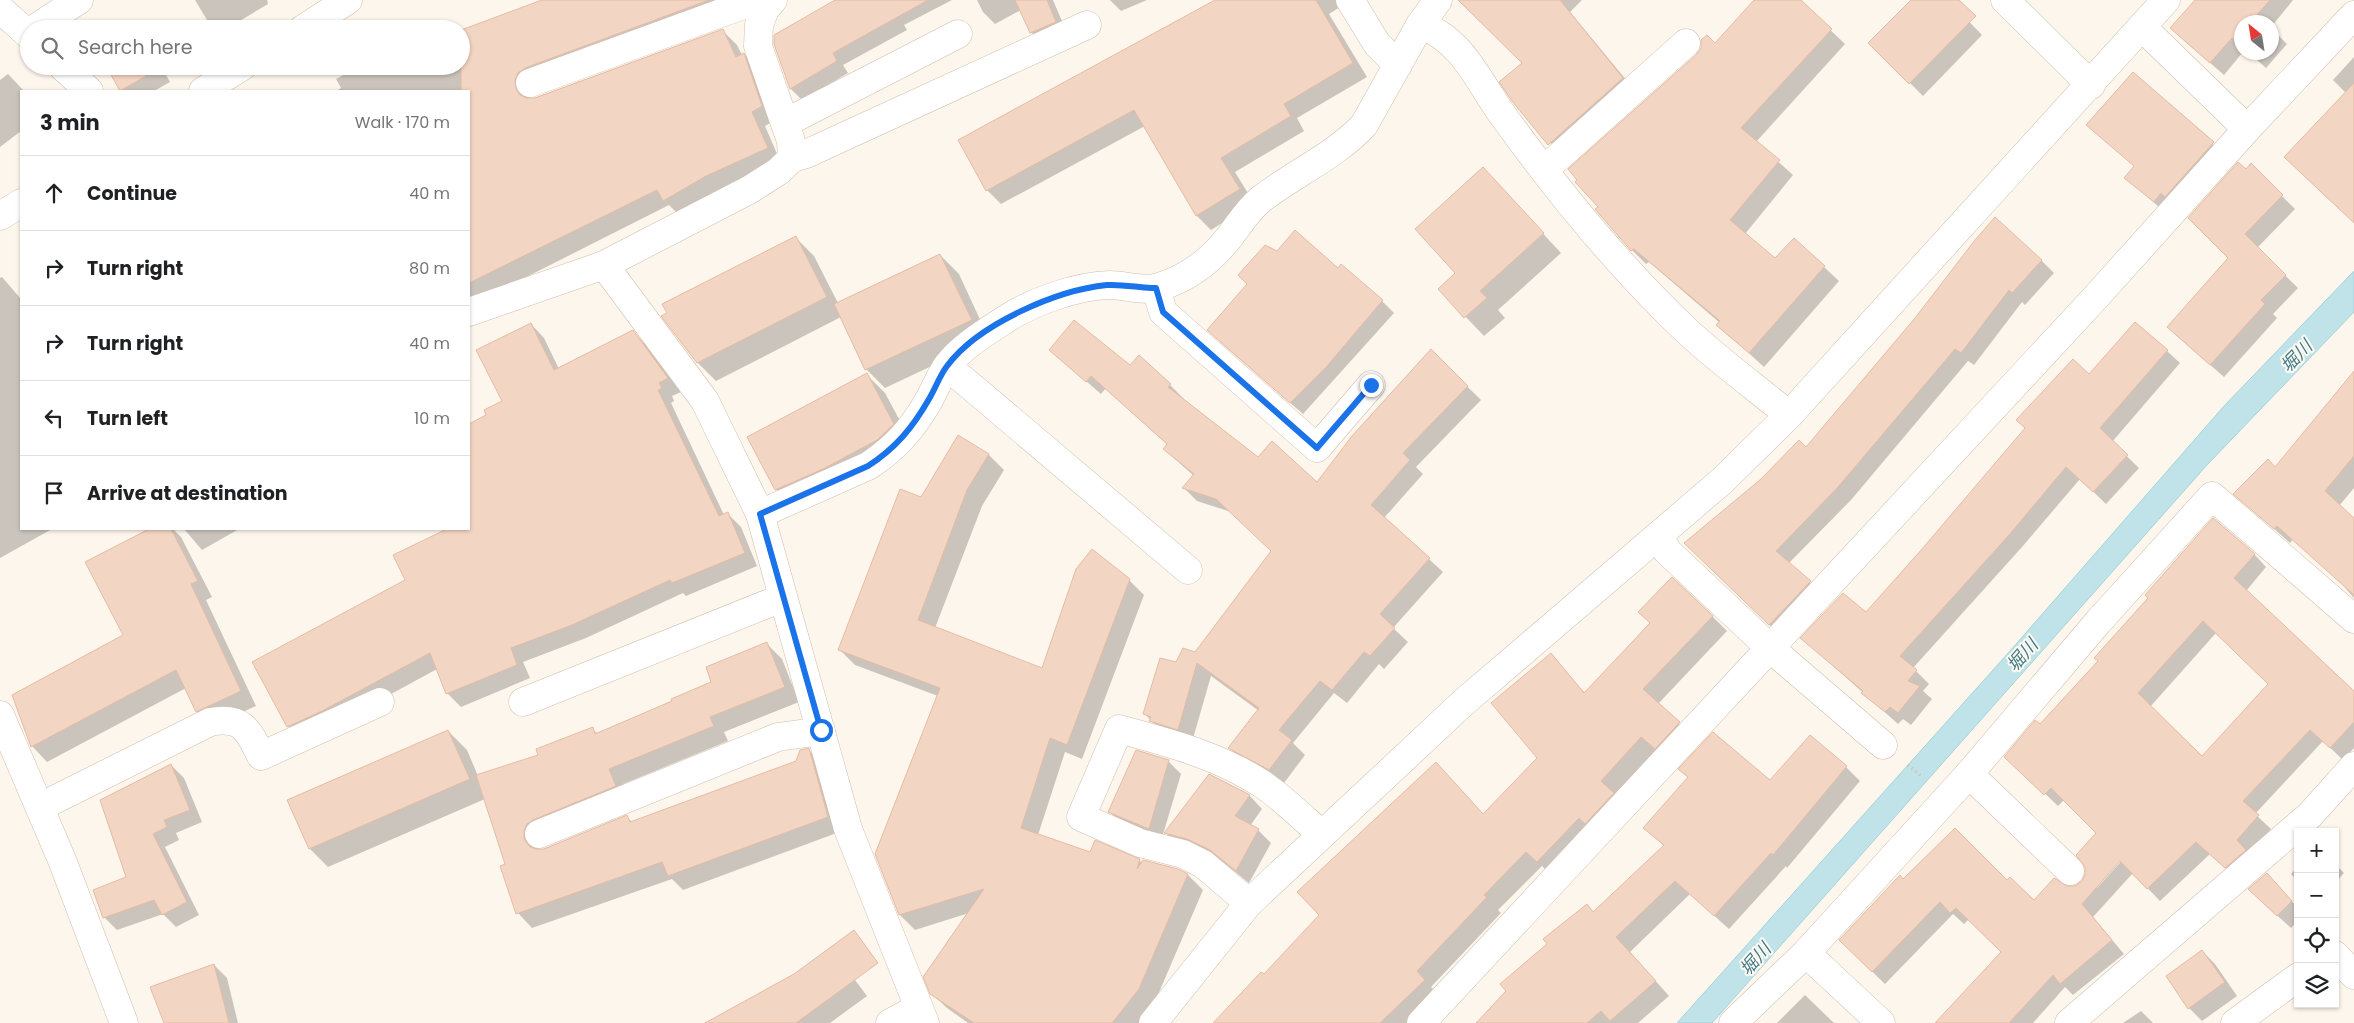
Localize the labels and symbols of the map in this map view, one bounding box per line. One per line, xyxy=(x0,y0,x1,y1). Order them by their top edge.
north arrow xyxy=(2234,15,2279,60)
water label: 堀川 xyxy=(2275,333,2319,378)
route end xyxy=(1360,374,1383,397)
water label: 堀川 xyxy=(2001,632,2045,677)
route start xyxy=(810,719,833,742)
water label: 堀川 xyxy=(1734,936,1778,981)

